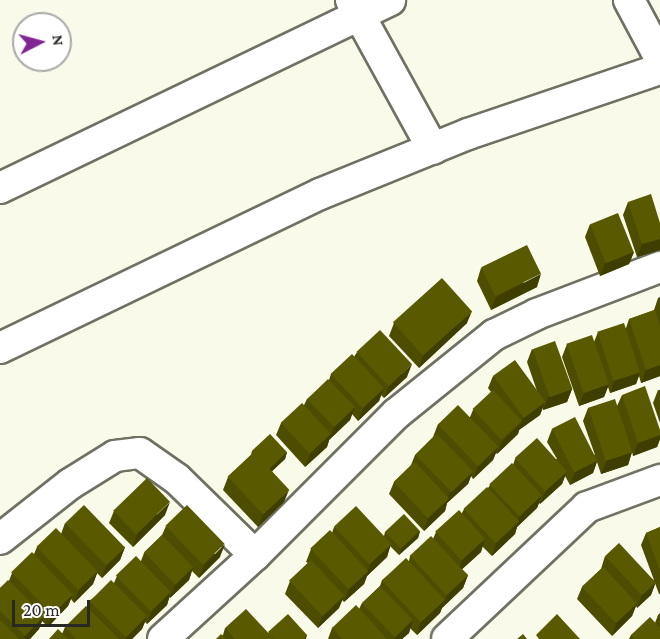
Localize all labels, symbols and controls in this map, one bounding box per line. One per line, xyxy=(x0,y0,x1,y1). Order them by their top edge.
north arrow xyxy=(12,12,72,72)
text: N xyxy=(49,34,67,47)
scale bar xyxy=(15,588,93,626)
text: 20 m xyxy=(23,600,60,620)

